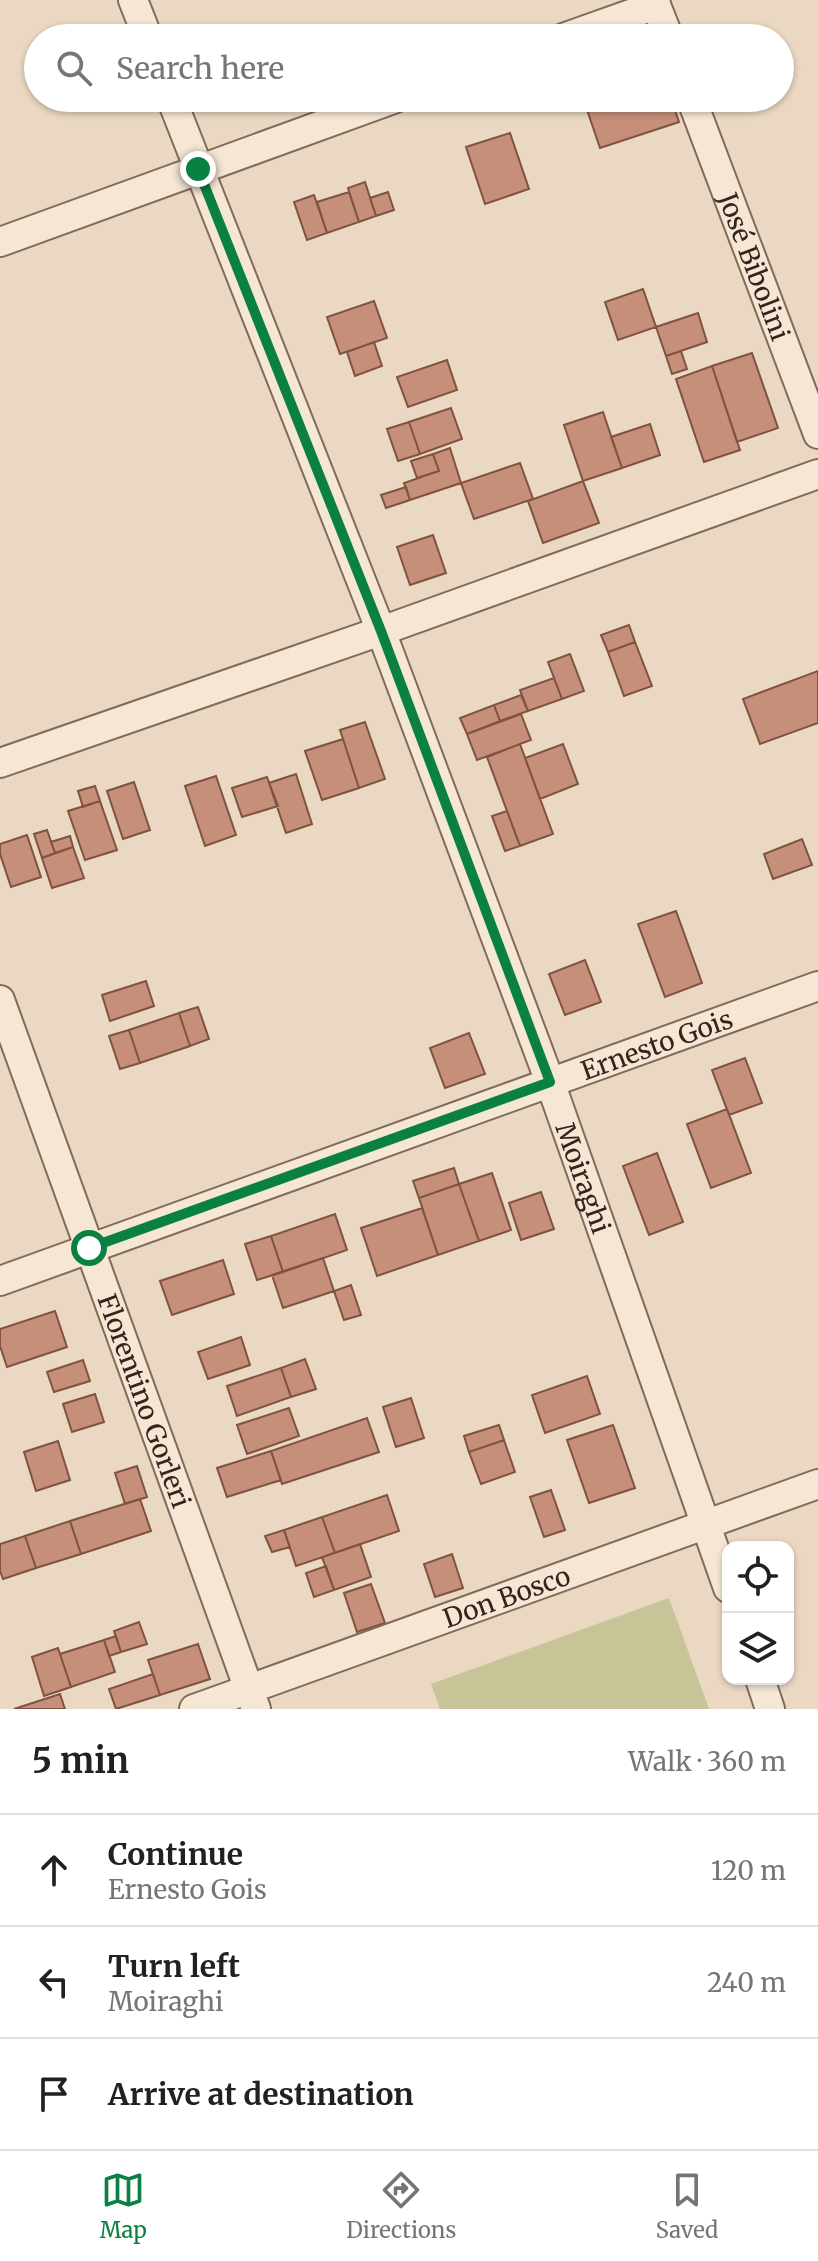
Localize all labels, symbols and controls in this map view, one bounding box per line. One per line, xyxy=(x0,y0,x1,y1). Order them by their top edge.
search box xyxy=(24,24,794,112)
icon: search xyxy=(52,46,96,90)
text: Search here xyxy=(116,49,284,87)
route end xyxy=(180,151,216,187)
street label: José Bibolini xyxy=(711,187,798,345)
street label: Ernesto Gois xyxy=(576,1002,737,1087)
street label: Moiraghi xyxy=(549,1118,618,1238)
route start xyxy=(71,1230,107,1266)
street label: Florentino Gorleri xyxy=(91,1289,198,1512)
map controls xyxy=(722,1541,794,1685)
button: locate xyxy=(722,1541,794,1613)
street label: Don Bosco xyxy=(438,1558,574,1634)
button: layers xyxy=(722,1613,794,1685)
text: 5 min xyxy=(32,1740,129,1782)
text: Walk · 360 m xyxy=(628,1745,786,1778)
text: Continue xyxy=(108,1835,243,1873)
icon: ahead xyxy=(32,1848,76,1892)
text: 120 m xyxy=(711,1854,786,1887)
text: Ernesto Gois xyxy=(108,1873,267,1906)
text: Turn left xyxy=(108,1947,240,1985)
icon: left xyxy=(32,1960,76,2004)
text: 240 m xyxy=(707,1966,786,1999)
text: Moiraghi xyxy=(108,1985,223,2018)
icon: arrive xyxy=(32,2072,76,2116)
text: Arrive at destination xyxy=(108,2075,414,2113)
tab: Map xyxy=(100,2168,147,2244)
tab: Directions xyxy=(346,2168,456,2244)
tab: Saved xyxy=(656,2168,718,2244)

